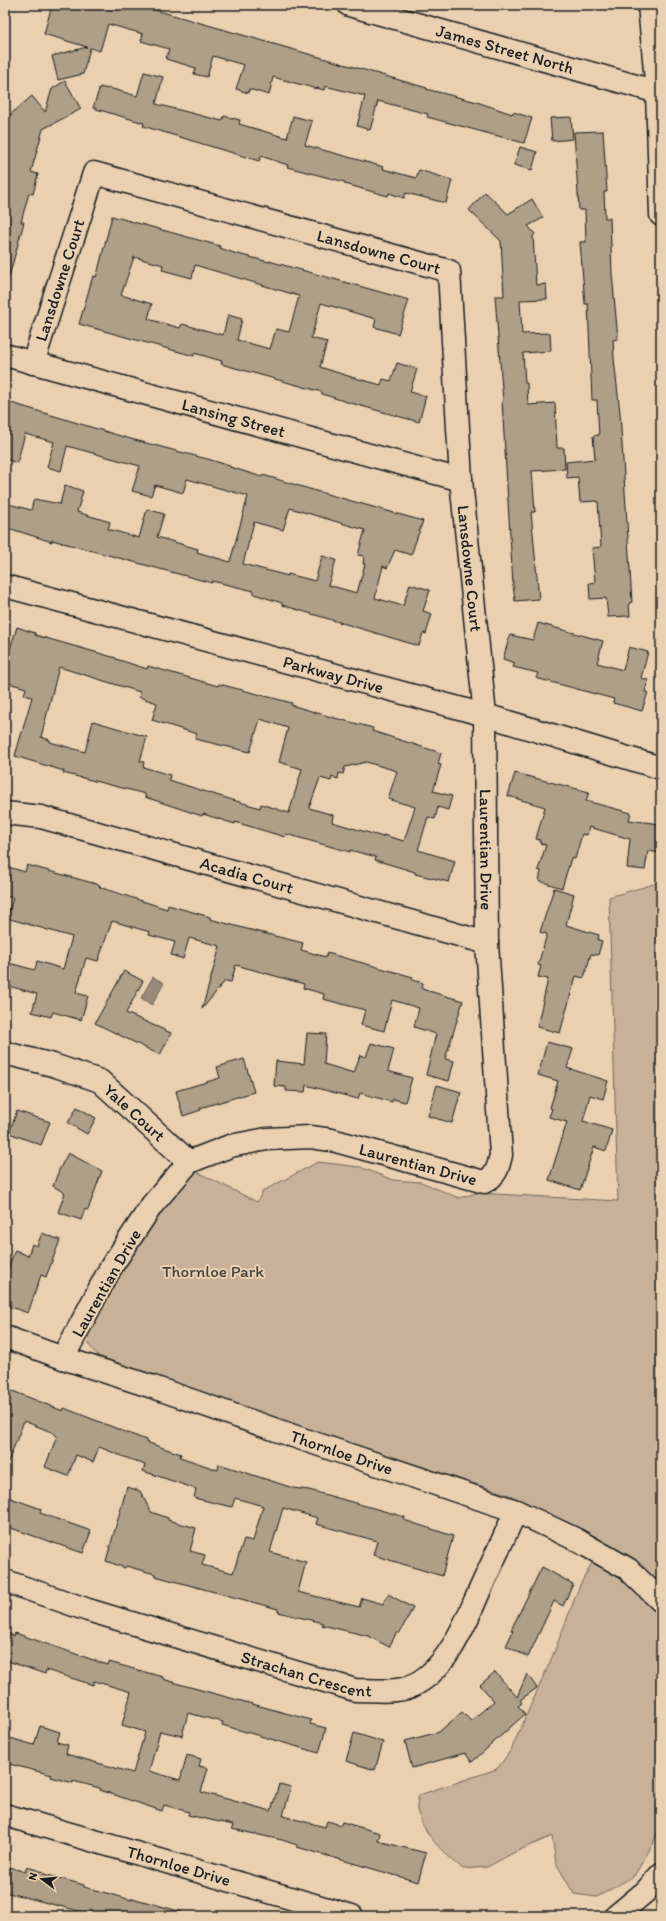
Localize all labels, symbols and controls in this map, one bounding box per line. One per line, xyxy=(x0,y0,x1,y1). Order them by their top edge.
street label: James Street North xyxy=(434,20,576,78)
street label: Lansdowne Court xyxy=(31,216,89,344)
street label: Lansdowne Court xyxy=(315,225,443,278)
street label: Lansing Street xyxy=(180,394,288,441)
street label: Lansdowne Court xyxy=(454,504,486,633)
street label: Parkway Drive xyxy=(281,651,386,697)
street label: Laurentian Drive xyxy=(476,789,497,910)
street label: Acadia Court xyxy=(198,852,296,898)
street label: Yale Court xyxy=(100,1080,169,1145)
street label: Laurentian Drive xyxy=(357,1139,479,1189)
street label: Laurentian Drive xyxy=(67,1226,145,1340)
park label: Thornloe Park xyxy=(162,1261,264,1281)
street label: Thornloe Drive xyxy=(288,1426,396,1479)
street label: Strachan Crescent xyxy=(239,1647,372,1701)
street label: Thornloe Drive xyxy=(125,1841,233,1890)
north arrow xyxy=(22,1859,62,1899)
text: N xyxy=(26,1871,40,1882)

